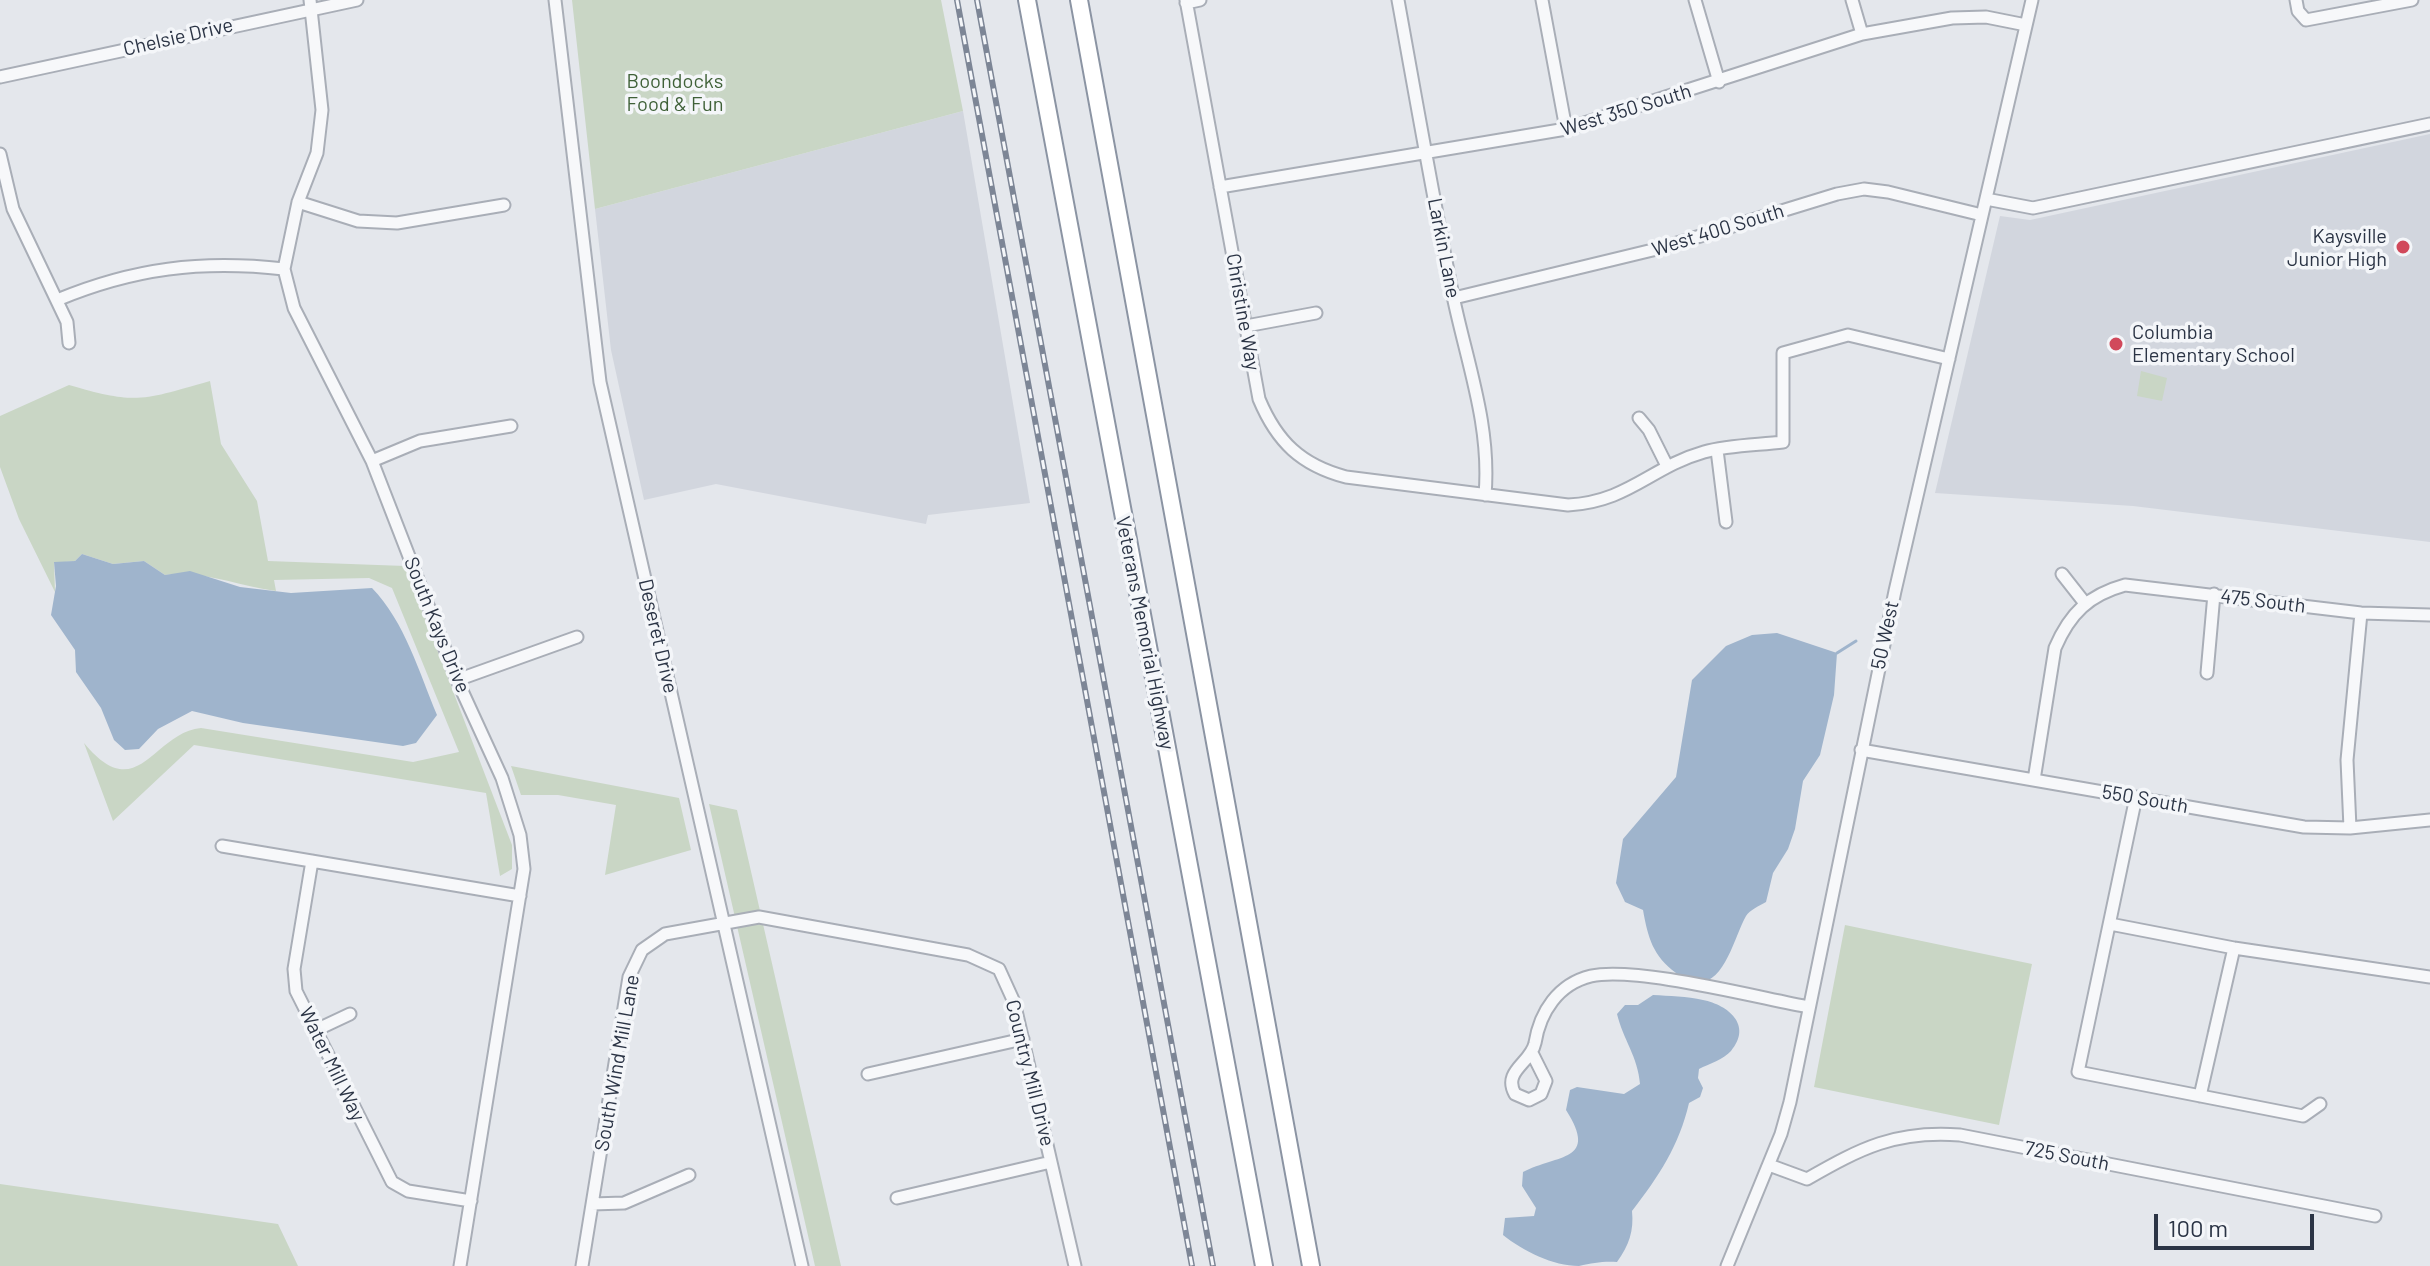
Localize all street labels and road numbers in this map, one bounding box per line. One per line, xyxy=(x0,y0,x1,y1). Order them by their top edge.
street label: Chelsie Drive xyxy=(121,13,235,61)
street label: West 350 South xyxy=(1558,79,1694,141)
street label: Larkin Lane xyxy=(1423,196,1465,300)
street label: West 400 South xyxy=(1649,199,1787,261)
street label: Christine Way xyxy=(1221,252,1265,372)
street label: Veterans Memorial Highway xyxy=(1111,514,1179,752)
street label: South Kays Drive xyxy=(399,554,475,696)
street label: Deseret Drive xyxy=(633,576,683,696)
street label: 475 South xyxy=(2219,584,2307,618)
street label: 50 West xyxy=(1866,599,1904,671)
street label: 550 South xyxy=(2100,780,2190,818)
street label: South Wind Mill Lane xyxy=(590,973,644,1153)
street label: Country Mill Drive xyxy=(1000,997,1060,1149)
street label: Water Mill Way xyxy=(294,1003,370,1125)
street label: 725 South xyxy=(2023,1136,2111,1176)

